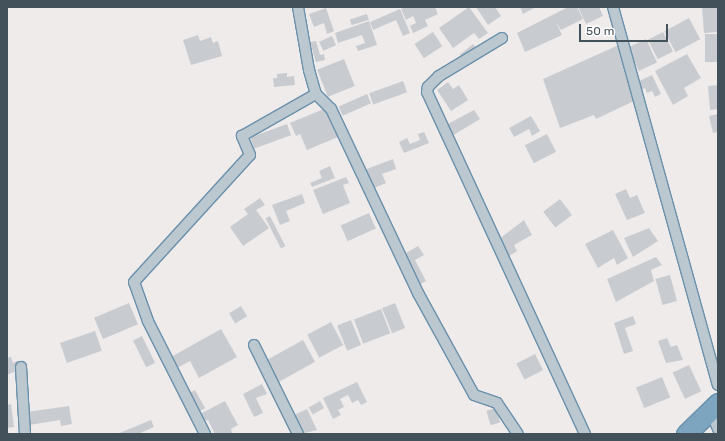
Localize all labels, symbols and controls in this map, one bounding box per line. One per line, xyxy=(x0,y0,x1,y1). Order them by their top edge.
scale bar xyxy=(581,16,670,42)
text: 50 m xyxy=(586,24,614,38)

